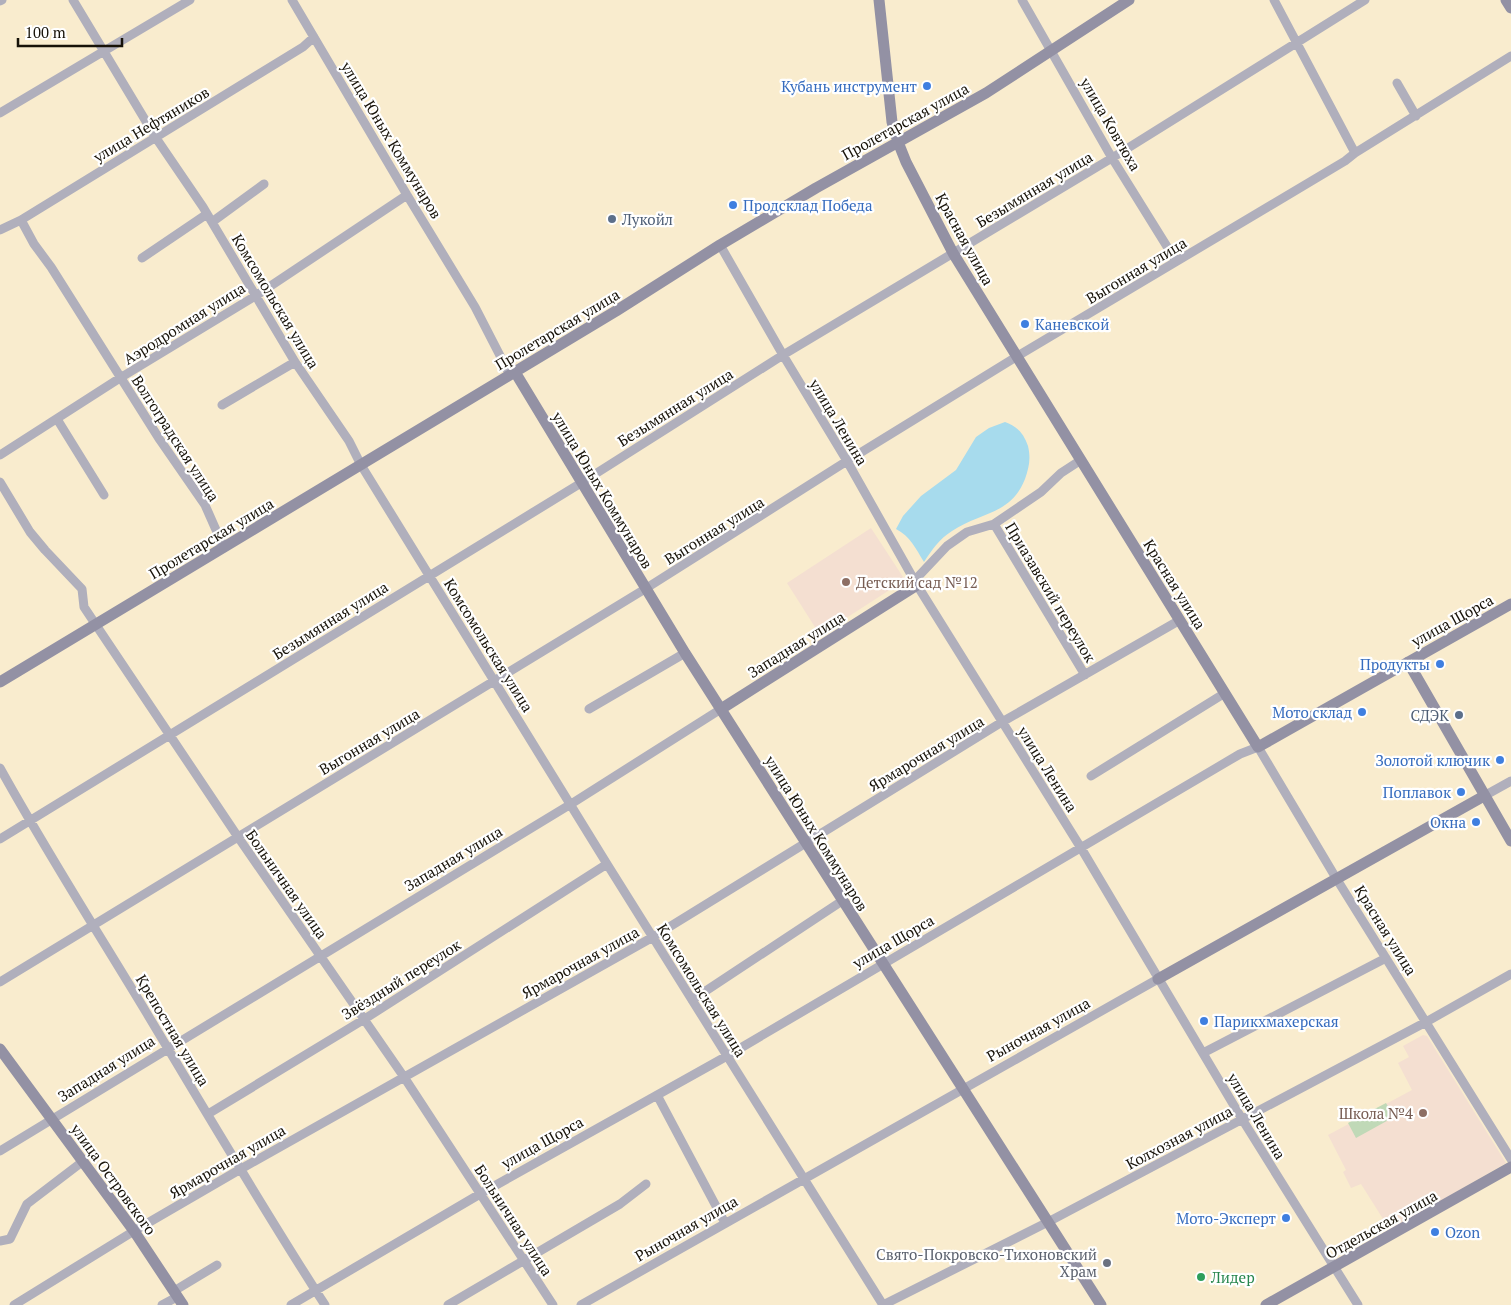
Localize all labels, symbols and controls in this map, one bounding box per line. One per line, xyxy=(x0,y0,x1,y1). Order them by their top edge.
scale bar xyxy=(18,15,121,47)
text: 100 m xyxy=(25,22,66,42)
street label: улица Юных Коммунаров xyxy=(337,57,447,222)
street label: улица Ковтюха xyxy=(1076,73,1146,175)
place label: Кубань инструмент xyxy=(781,76,918,96)
street label: Пролетарская улица xyxy=(838,78,972,164)
marker: Кубань инструмент xyxy=(921,80,933,92)
street label: улица Нефтяников xyxy=(89,81,213,167)
street label: Безымянная улица xyxy=(972,146,1096,232)
street label: Красная улица xyxy=(931,189,999,289)
place label: Продсклад Победа xyxy=(743,195,873,215)
marker: Продсклад Победа xyxy=(727,199,739,211)
place label: Лукойл xyxy=(621,209,673,229)
marker: Лукойл xyxy=(606,213,618,225)
street label: Комсомольская улица xyxy=(228,230,324,372)
street label: Выгонная улица xyxy=(1082,232,1190,308)
street label: Аэродромная улица xyxy=(119,277,249,369)
street label: Пролетарская улица xyxy=(491,284,623,374)
place label: Каневской xyxy=(1035,314,1109,334)
marker: Каневской xyxy=(1019,318,1031,330)
street label: Безымянная улица xyxy=(613,363,737,451)
street label: Волгоградская улица xyxy=(128,371,225,505)
street label: улица Ленина xyxy=(805,374,873,469)
street label: улица Юных Коммунаров xyxy=(548,407,658,572)
street label: Выгонная улица xyxy=(660,491,768,569)
street label: Пролетарская улица xyxy=(145,493,277,583)
street label: Приазавский переулок xyxy=(1001,518,1101,666)
street label: Красная улица xyxy=(1139,535,1211,633)
place label: Детский сад №12 xyxy=(856,572,978,592)
street label: Комсомольская улица xyxy=(440,575,538,716)
street label: Безымянная улица xyxy=(268,576,392,664)
marker: Детский сад №12 xyxy=(840,576,852,588)
street label: улица Щорса xyxy=(1407,589,1497,651)
street label: Западная улица xyxy=(744,606,849,682)
place label: Продукты xyxy=(1360,654,1430,674)
marker: Продукты xyxy=(1434,658,1446,670)
place label: Мото склад xyxy=(1272,702,1352,722)
street label: Выгонная улица xyxy=(315,703,423,779)
place label: СДЭК xyxy=(1410,705,1449,725)
marker: Мото склад xyxy=(1356,706,1368,718)
marker: СДЭК xyxy=(1453,709,1465,721)
street label: Ярмарочная улица xyxy=(865,710,988,795)
street label: улица Ленина xyxy=(1013,722,1083,816)
place label: Золотой ключик xyxy=(1376,750,1491,770)
street label: улица Юных Коммунаров xyxy=(760,751,873,915)
marker: Золотой ключик xyxy=(1494,754,1506,766)
place label: Поплавок xyxy=(1383,782,1452,802)
marker: Поплавок xyxy=(1455,786,1467,798)
place label: Окна xyxy=(1430,812,1466,832)
marker: Окна xyxy=(1470,816,1482,828)
street label: Западная улица xyxy=(400,821,506,895)
street label: Больничная улица xyxy=(242,825,332,943)
street label: Красная улица xyxy=(1350,881,1422,979)
street label: улица Щорса xyxy=(848,909,938,973)
street label: Комсомольская улица xyxy=(653,920,751,1061)
street label: Ярмарочная улица xyxy=(518,921,643,1003)
street label: Звёздный переулок xyxy=(338,934,465,1024)
street label: Крепостная улица xyxy=(132,970,215,1090)
street label: Рыночная улица xyxy=(983,992,1094,1066)
place label: Парикхмахерская xyxy=(1214,1011,1339,1031)
marker: Парикхмахерская xyxy=(1198,1015,1210,1027)
street label: Западная улица xyxy=(54,1030,159,1106)
street label: улица Ленина xyxy=(1223,1068,1291,1163)
street label: Колхозная улица xyxy=(1122,1100,1236,1174)
place label: Школа №4 xyxy=(1339,1103,1413,1123)
marker: Школа №4 xyxy=(1417,1107,1429,1119)
street label: улица Щорса xyxy=(497,1111,587,1173)
street label: улица Островского xyxy=(66,1119,161,1239)
street label: Ярмарочная улица xyxy=(165,1119,289,1202)
street label: Больничная улица xyxy=(470,1160,558,1280)
street label: Отдельская улица xyxy=(1321,1185,1441,1263)
street label: Рыночная улица xyxy=(631,1190,741,1266)
place label: Мото-Эксперт xyxy=(1176,1208,1277,1228)
marker: Мото-Эксперт xyxy=(1280,1212,1292,1224)
place label: Ozon xyxy=(1445,1222,1480,1242)
marker: Ozon xyxy=(1429,1226,1441,1238)
place label: Свято-Покровско-Тихоновский Храм xyxy=(876,1244,1097,1281)
marker: Свято-Покровско-Тихоновский Храм xyxy=(1101,1257,1113,1269)
place label: Лидер xyxy=(1210,1267,1255,1287)
marker: Лидер xyxy=(1195,1271,1207,1283)

